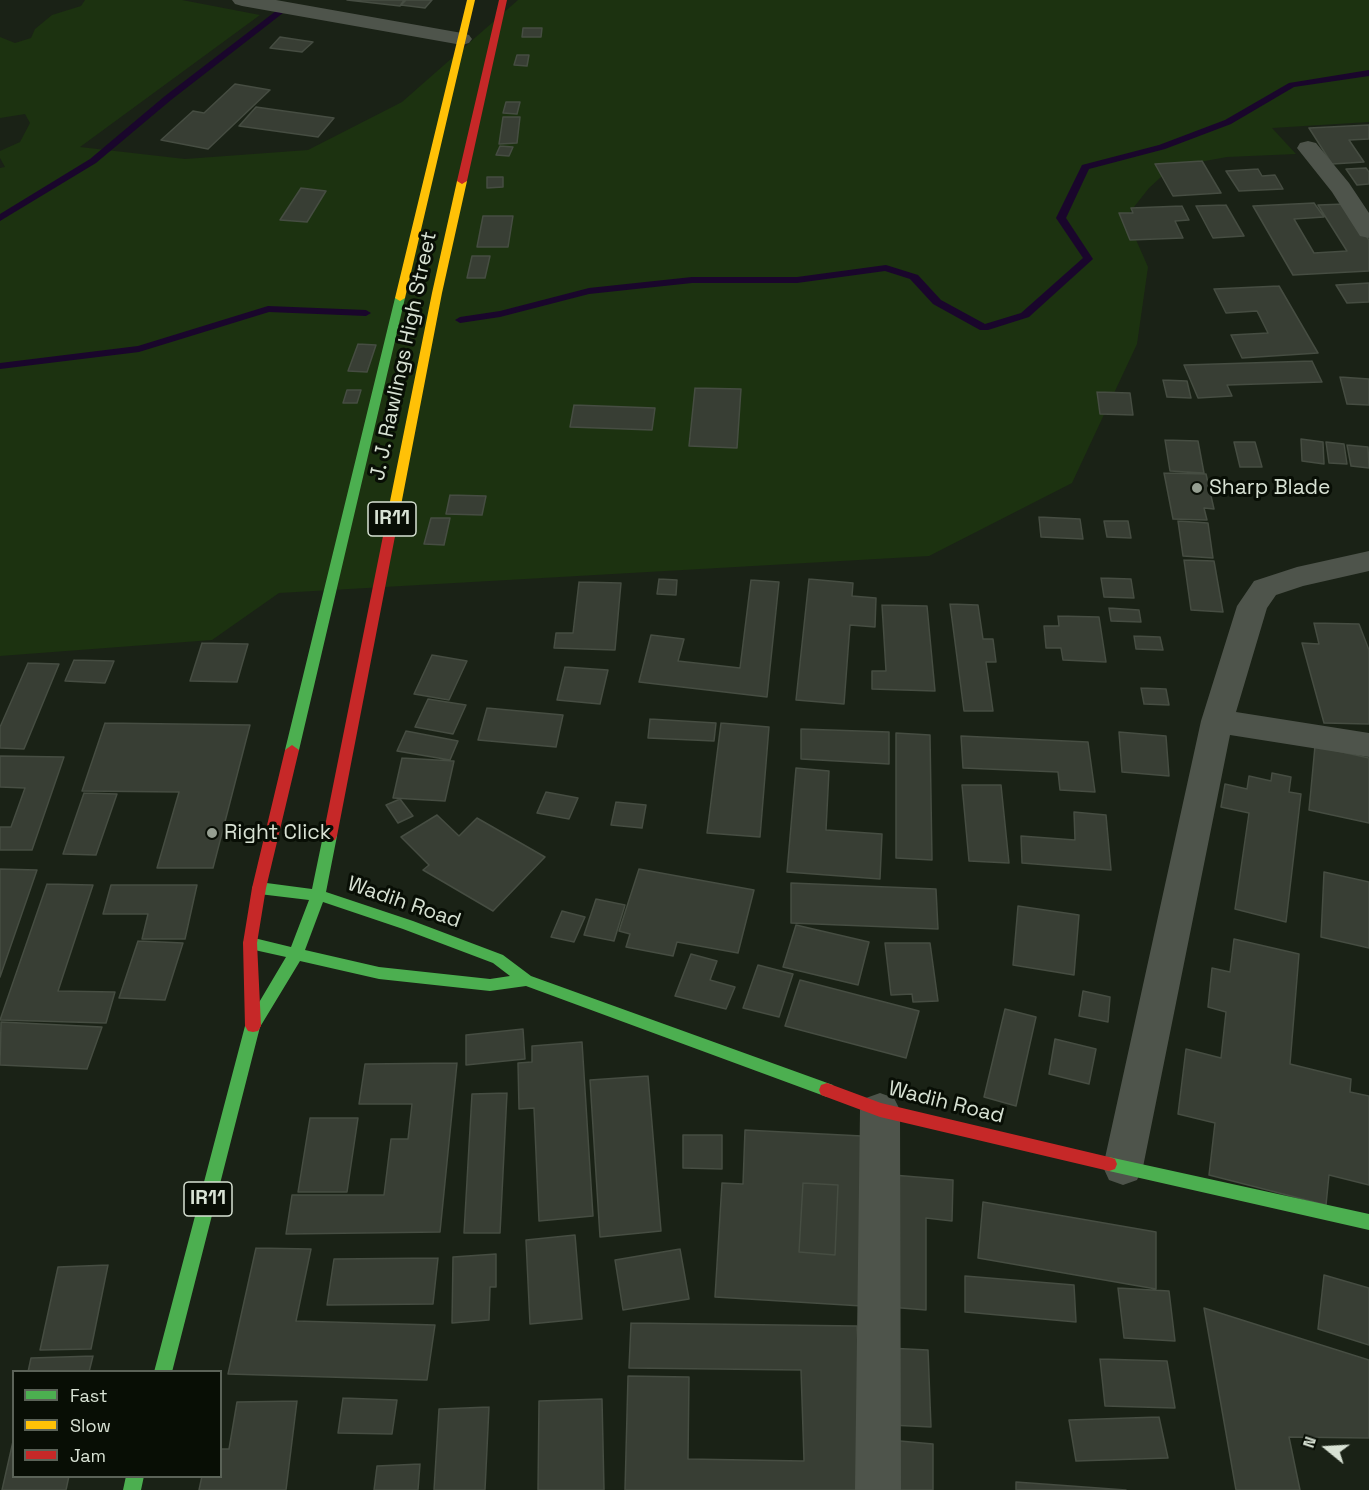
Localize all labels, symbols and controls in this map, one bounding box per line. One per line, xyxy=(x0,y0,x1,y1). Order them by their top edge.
street label: J. J. Rawlings High Street xyxy=(365,229,443,483)
place label: Sharp Blade xyxy=(1209,475,1330,501)
marker: Sharp Blade xyxy=(1190,481,1204,495)
road number: IR11 xyxy=(368,502,416,536)
place label: Right Click xyxy=(224,820,331,846)
marker: Right Click xyxy=(205,826,219,840)
street label: Wadih Road xyxy=(344,872,464,934)
street label: Wadih Road xyxy=(885,1076,1007,1130)
road number: IR11 xyxy=(184,1182,232,1216)
legend xyxy=(12,1370,222,1478)
text: Fast xyxy=(70,1384,107,1407)
text: Slow xyxy=(70,1414,111,1437)
north arrow xyxy=(1297,1418,1357,1478)
text: N xyxy=(1298,1434,1321,1451)
text: Jam xyxy=(70,1444,106,1467)

